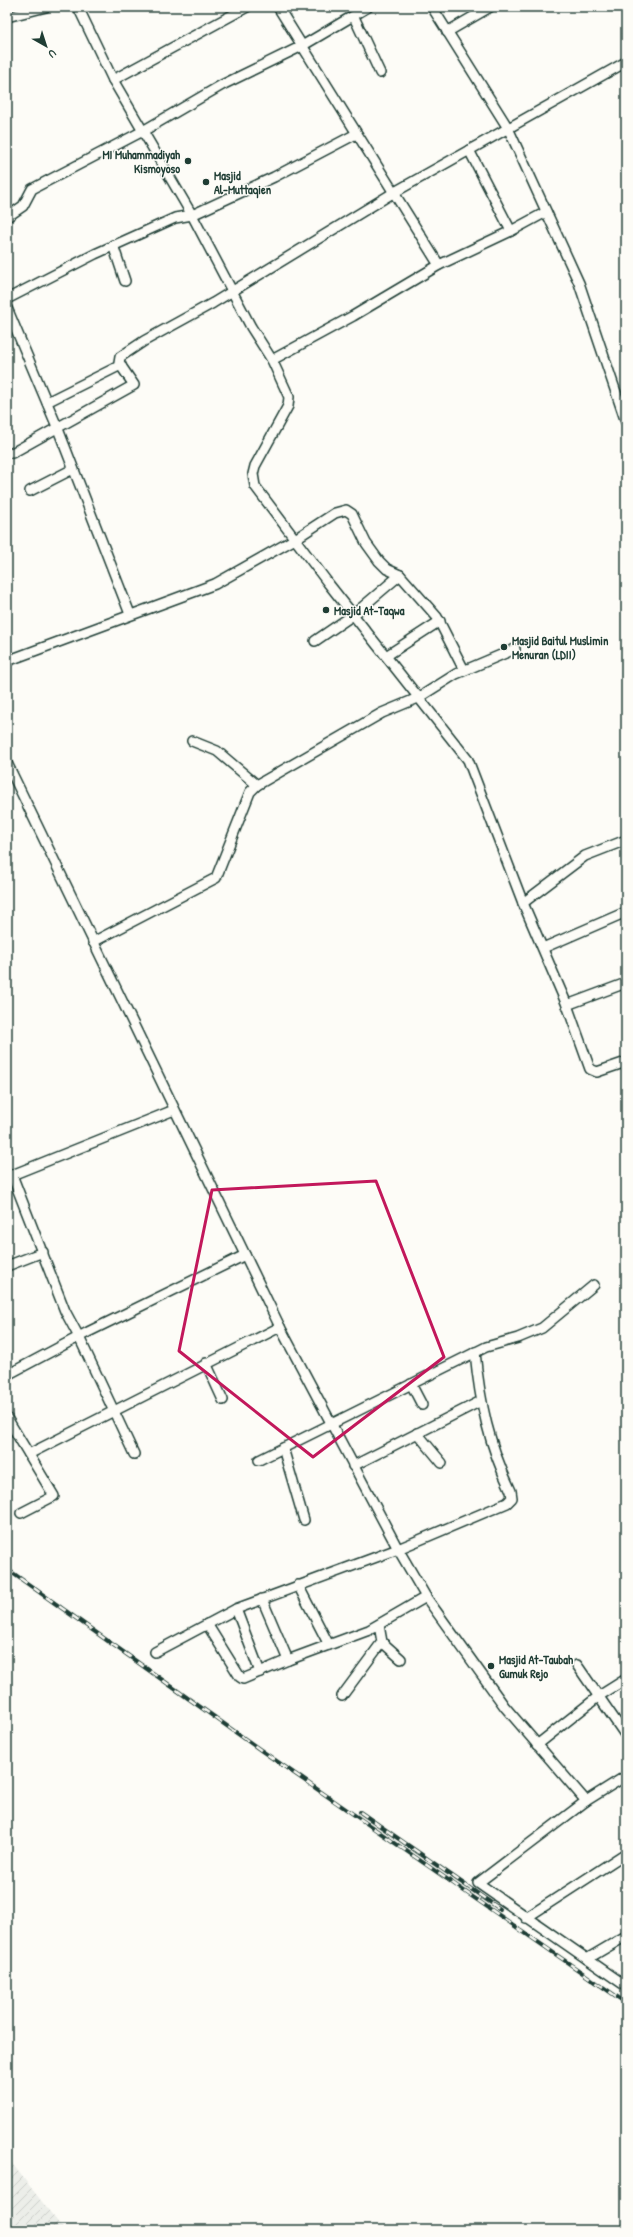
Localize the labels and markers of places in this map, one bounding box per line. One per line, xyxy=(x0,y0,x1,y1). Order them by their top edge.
place label: MI Muhammadiyah Kismoyoso xyxy=(102,146,181,178)
marker: MI Muhammadiyah Kismoyoso xyxy=(183,156,193,166)
place label: Masjid Al-Muttaqien xyxy=(214,167,272,199)
marker: Masjid Al-Muttaqien xyxy=(201,177,211,187)
place label: Masjid At-Taqwa xyxy=(334,602,405,620)
marker: Masjid At-Taqwa xyxy=(321,605,331,615)
place label: Masjid Baitul Muslimin Menuran (LDII) xyxy=(512,632,609,663)
marker: Masjid Baitul Muslimin Menuran (LDII) xyxy=(499,642,509,652)
place label: Masjid At-Taubah Gumuk Rejo xyxy=(499,1651,574,1682)
marker: Masjid At-Taubah Gumuk Rejo xyxy=(486,1661,496,1671)

